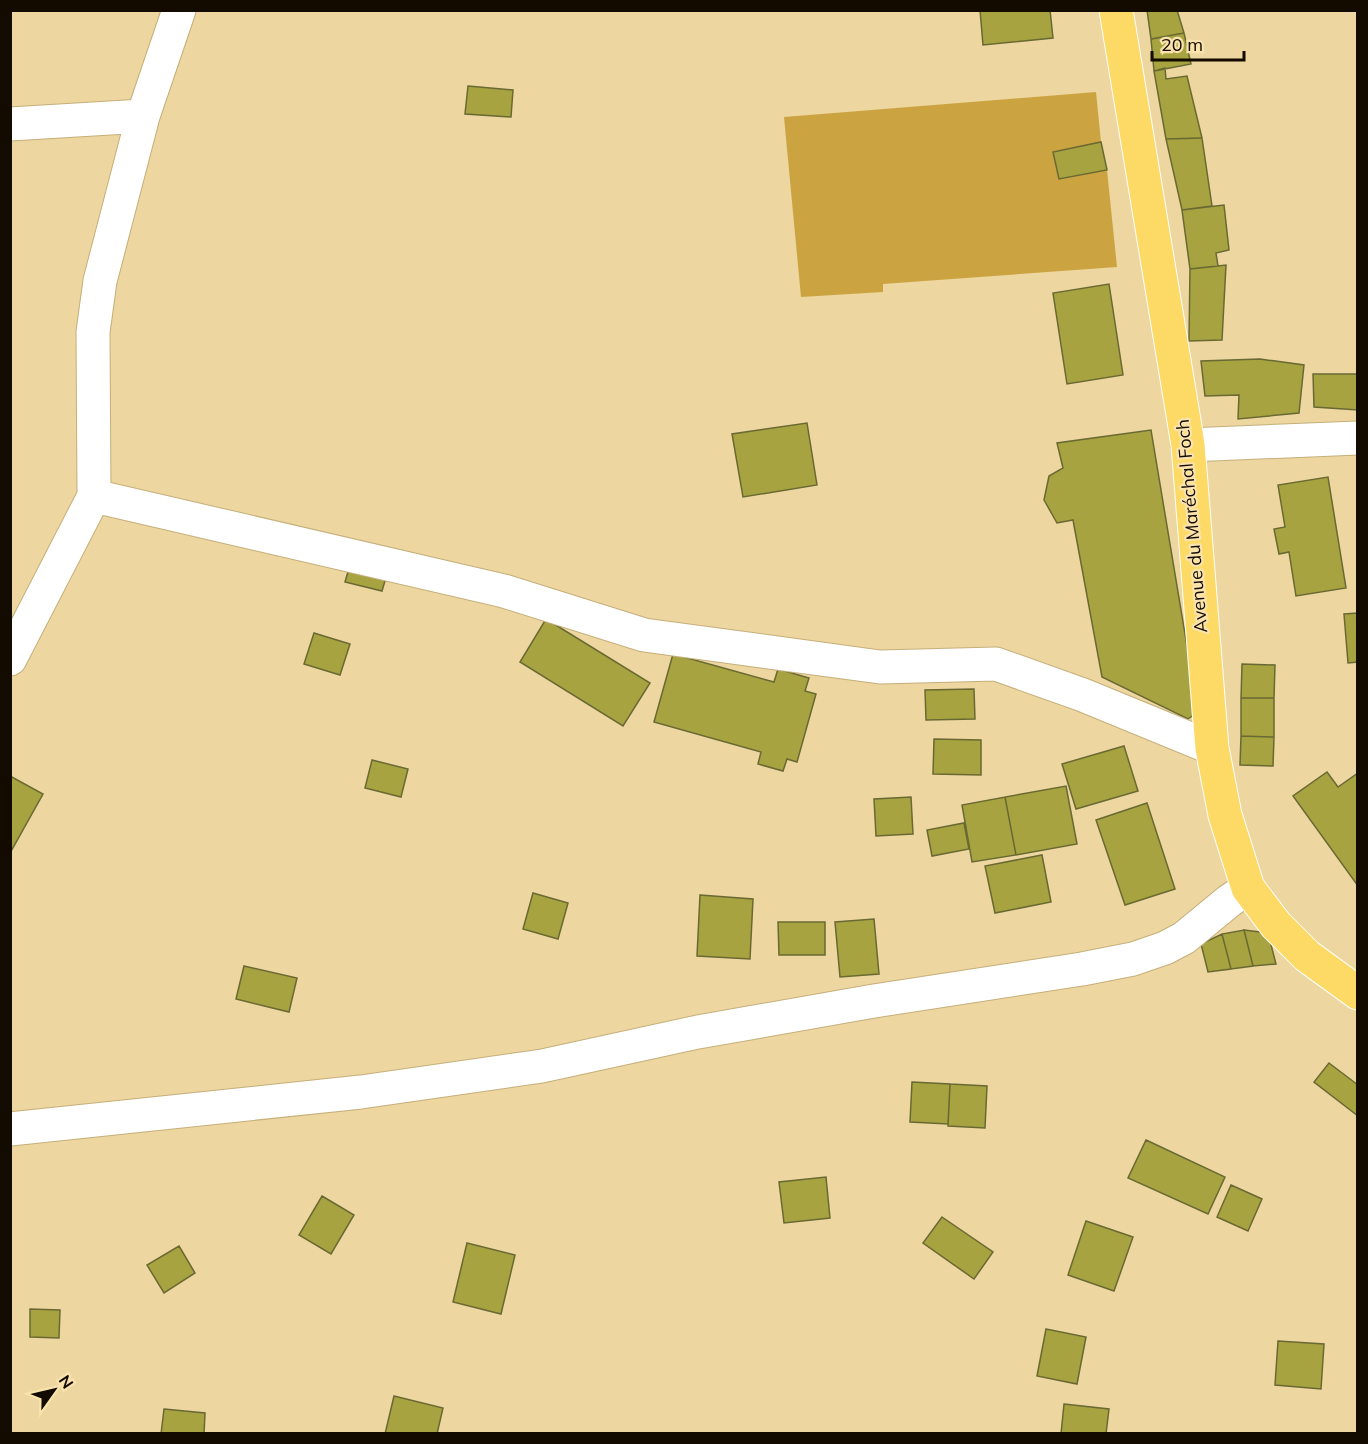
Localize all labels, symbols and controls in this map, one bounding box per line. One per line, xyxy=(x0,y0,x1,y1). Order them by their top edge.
scale bar xyxy=(1152,24,1244,62)
text: 20 m xyxy=(1161,33,1203,56)
street label: Avenue du Maréchal Foch xyxy=(1171,418,1212,634)
north arrow xyxy=(24,1360,84,1420)
text: N xyxy=(55,1371,78,1392)

